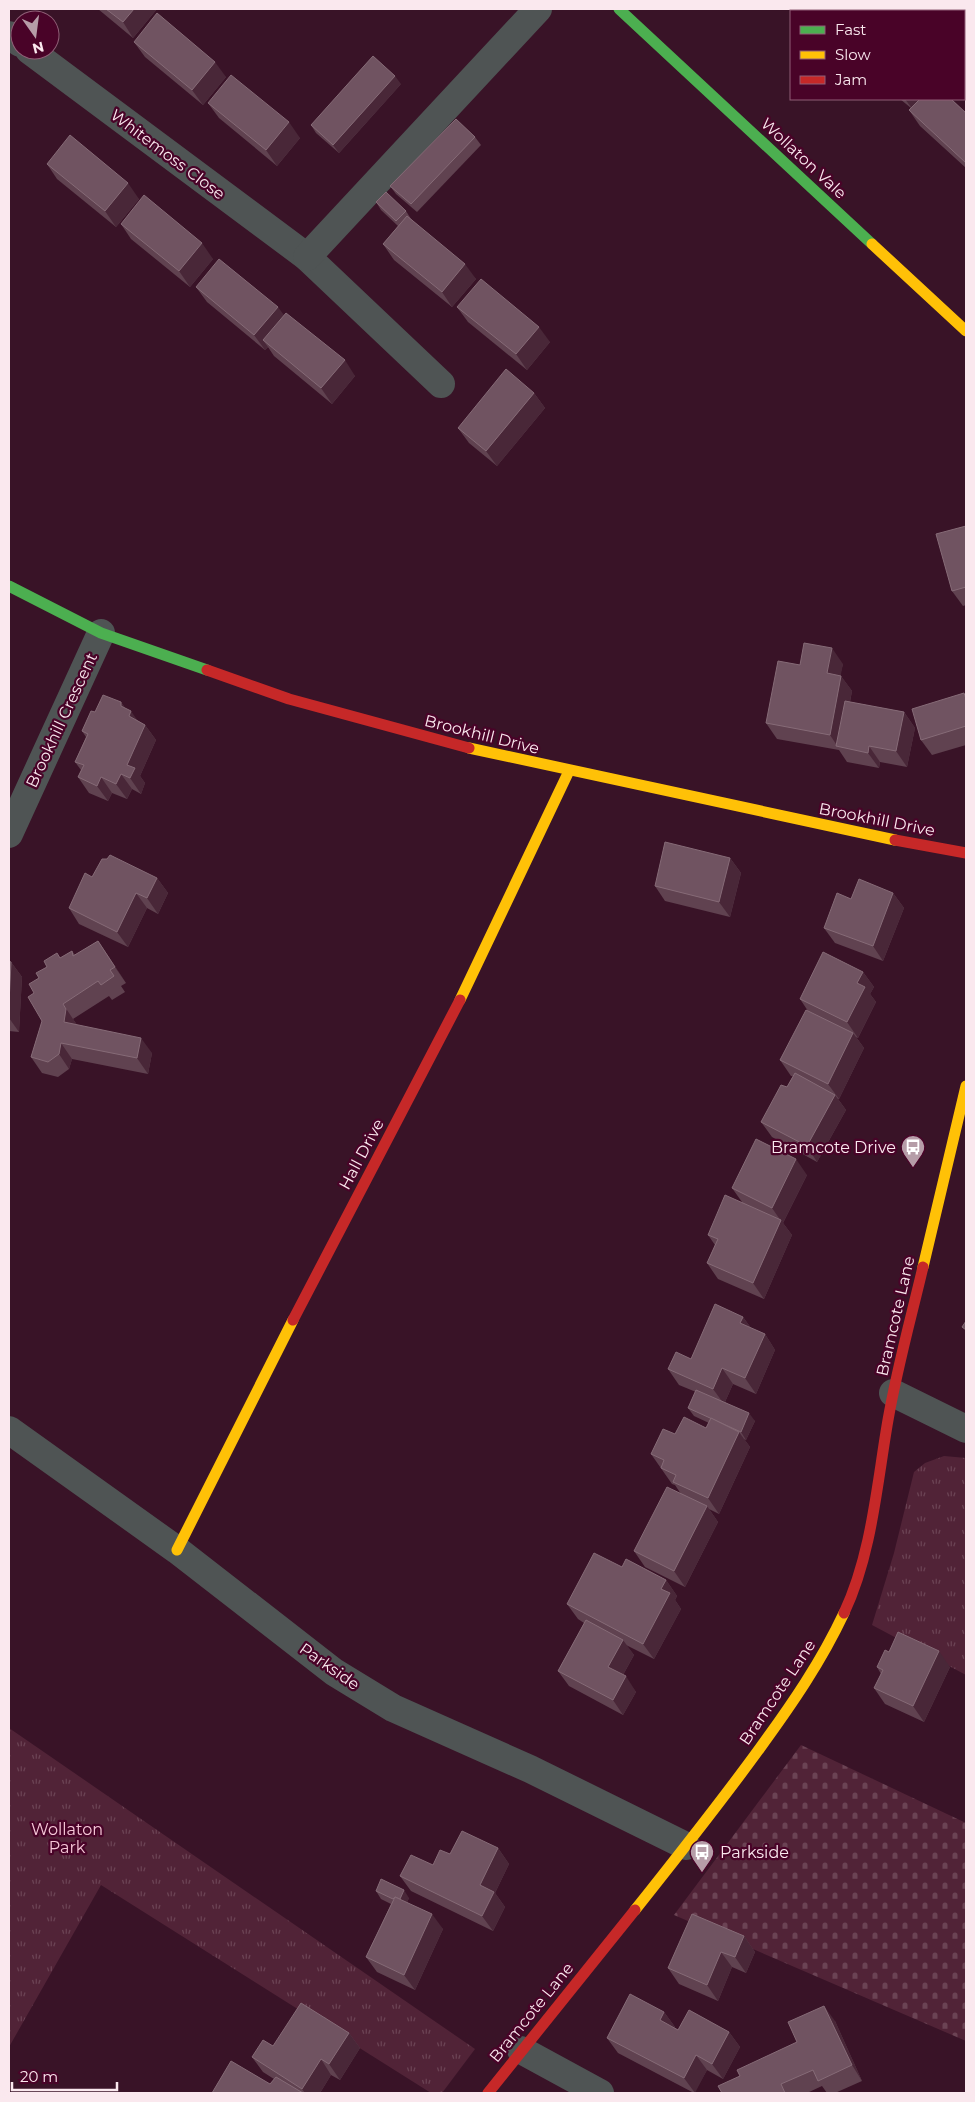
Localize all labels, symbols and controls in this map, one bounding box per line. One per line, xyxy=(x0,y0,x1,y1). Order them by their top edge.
north arrow xyxy=(10,10,60,60)
legend xyxy=(790,10,965,100)
text: Fast xyxy=(835,20,866,39)
text: N xyxy=(30,38,46,58)
text: Slow xyxy=(835,45,871,64)
text: Jam xyxy=(834,70,867,89)
street label: Whitemoss Close xyxy=(107,105,229,204)
street label: Wollaton Vale xyxy=(757,114,850,203)
street label: Brookhill Crescent xyxy=(22,649,101,791)
street label: Brookhill Drive xyxy=(422,711,541,758)
street label: Brookhill Drive xyxy=(817,799,937,840)
street label: Hall Drive xyxy=(335,1116,388,1193)
bus stop icon: Bramcote Drive xyxy=(900,1134,926,1168)
place label: Bramcote Drive xyxy=(771,1138,896,1157)
street label: Bramcote Lane xyxy=(872,1254,919,1378)
street label: Bramcote Lane xyxy=(735,1636,820,1748)
street label: Parkside xyxy=(296,1639,363,1694)
park label: Wollaton Park xyxy=(31,1820,103,1857)
bus stop icon: Parkside xyxy=(689,1839,715,1873)
place label: Parkside xyxy=(720,1843,789,1862)
street label: Bramcote Lane xyxy=(485,1959,577,2066)
scale bar xyxy=(12,2060,118,2092)
text: 20 m xyxy=(20,2067,58,2086)

